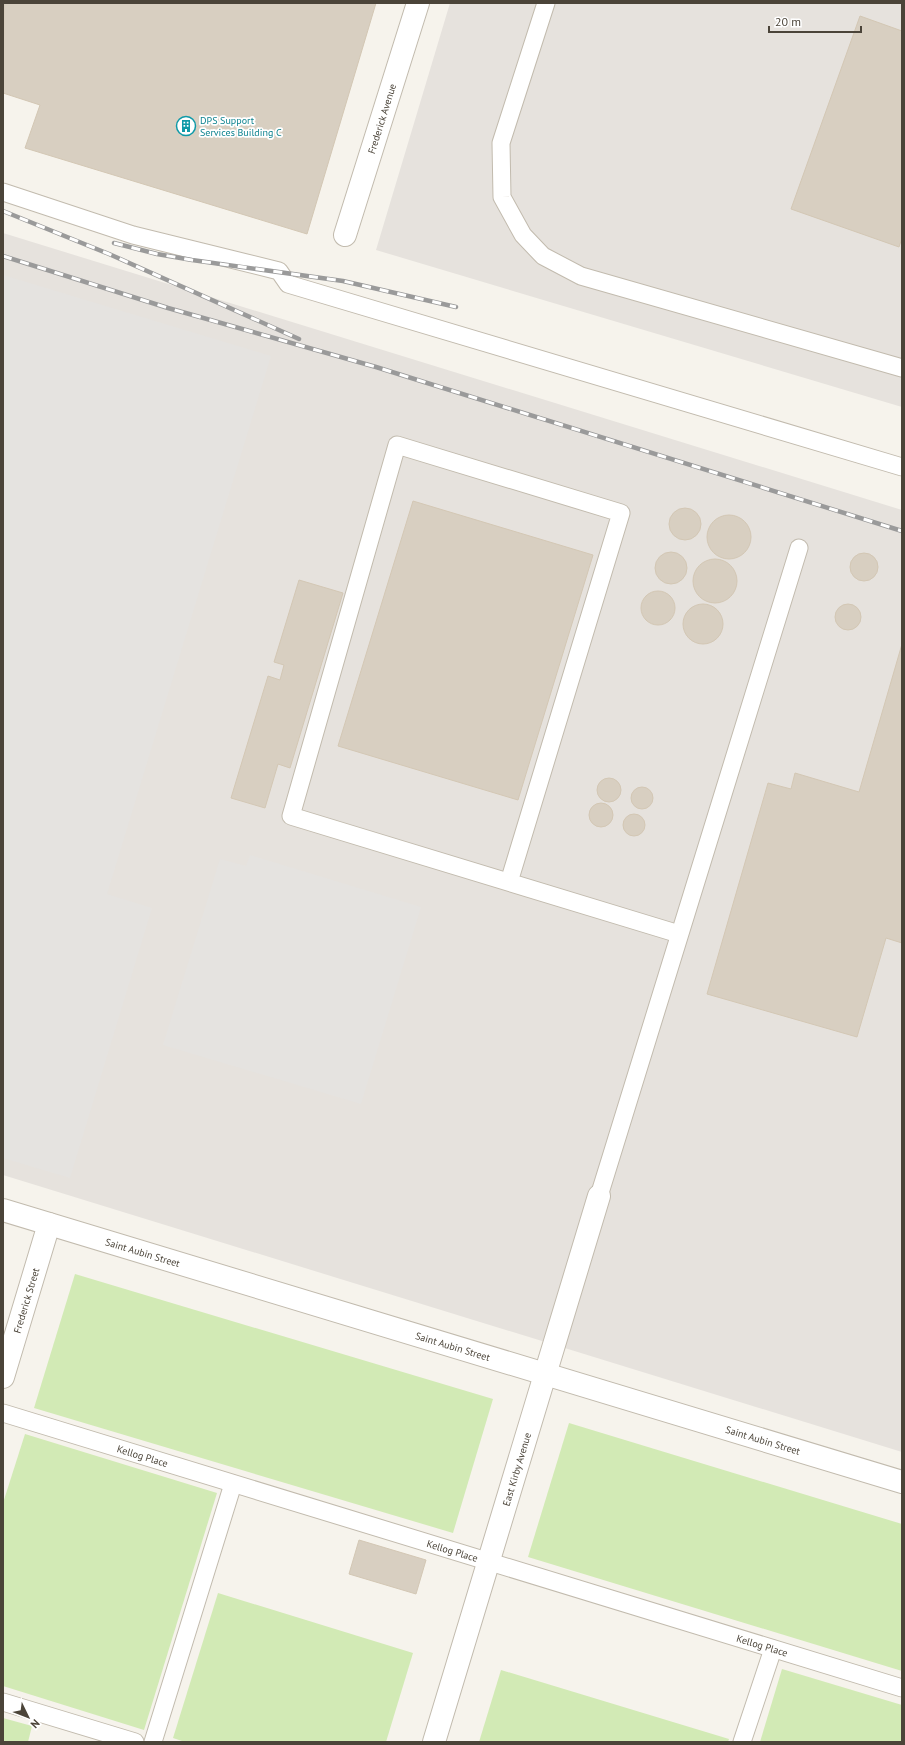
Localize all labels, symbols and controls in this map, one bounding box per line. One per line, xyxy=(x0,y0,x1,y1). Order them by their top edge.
scale bar xyxy=(769,8,861,34)
text: 20 m xyxy=(775,14,801,29)
street label: Frederick Avenue xyxy=(365,82,399,155)
place label: DPS Support Services Building C xyxy=(200,114,282,139)
building icon: DPS Support Services Building C xyxy=(175,115,197,137)
street label: Saint Aubin Street xyxy=(104,1235,182,1270)
street label: Frederick Street xyxy=(11,1266,43,1335)
street label: Saint Aubin Street xyxy=(414,1329,492,1364)
street label: Saint Aubin Street xyxy=(724,1423,802,1458)
street label: East Kirby Avenue xyxy=(500,1431,534,1508)
street label: Kellog Place xyxy=(115,1442,170,1470)
street label: Kellog Place xyxy=(425,1537,479,1565)
street label: Kellog Place xyxy=(735,1632,789,1660)
north arrow xyxy=(8,1697,48,1737)
text: N xyxy=(28,1716,43,1731)

